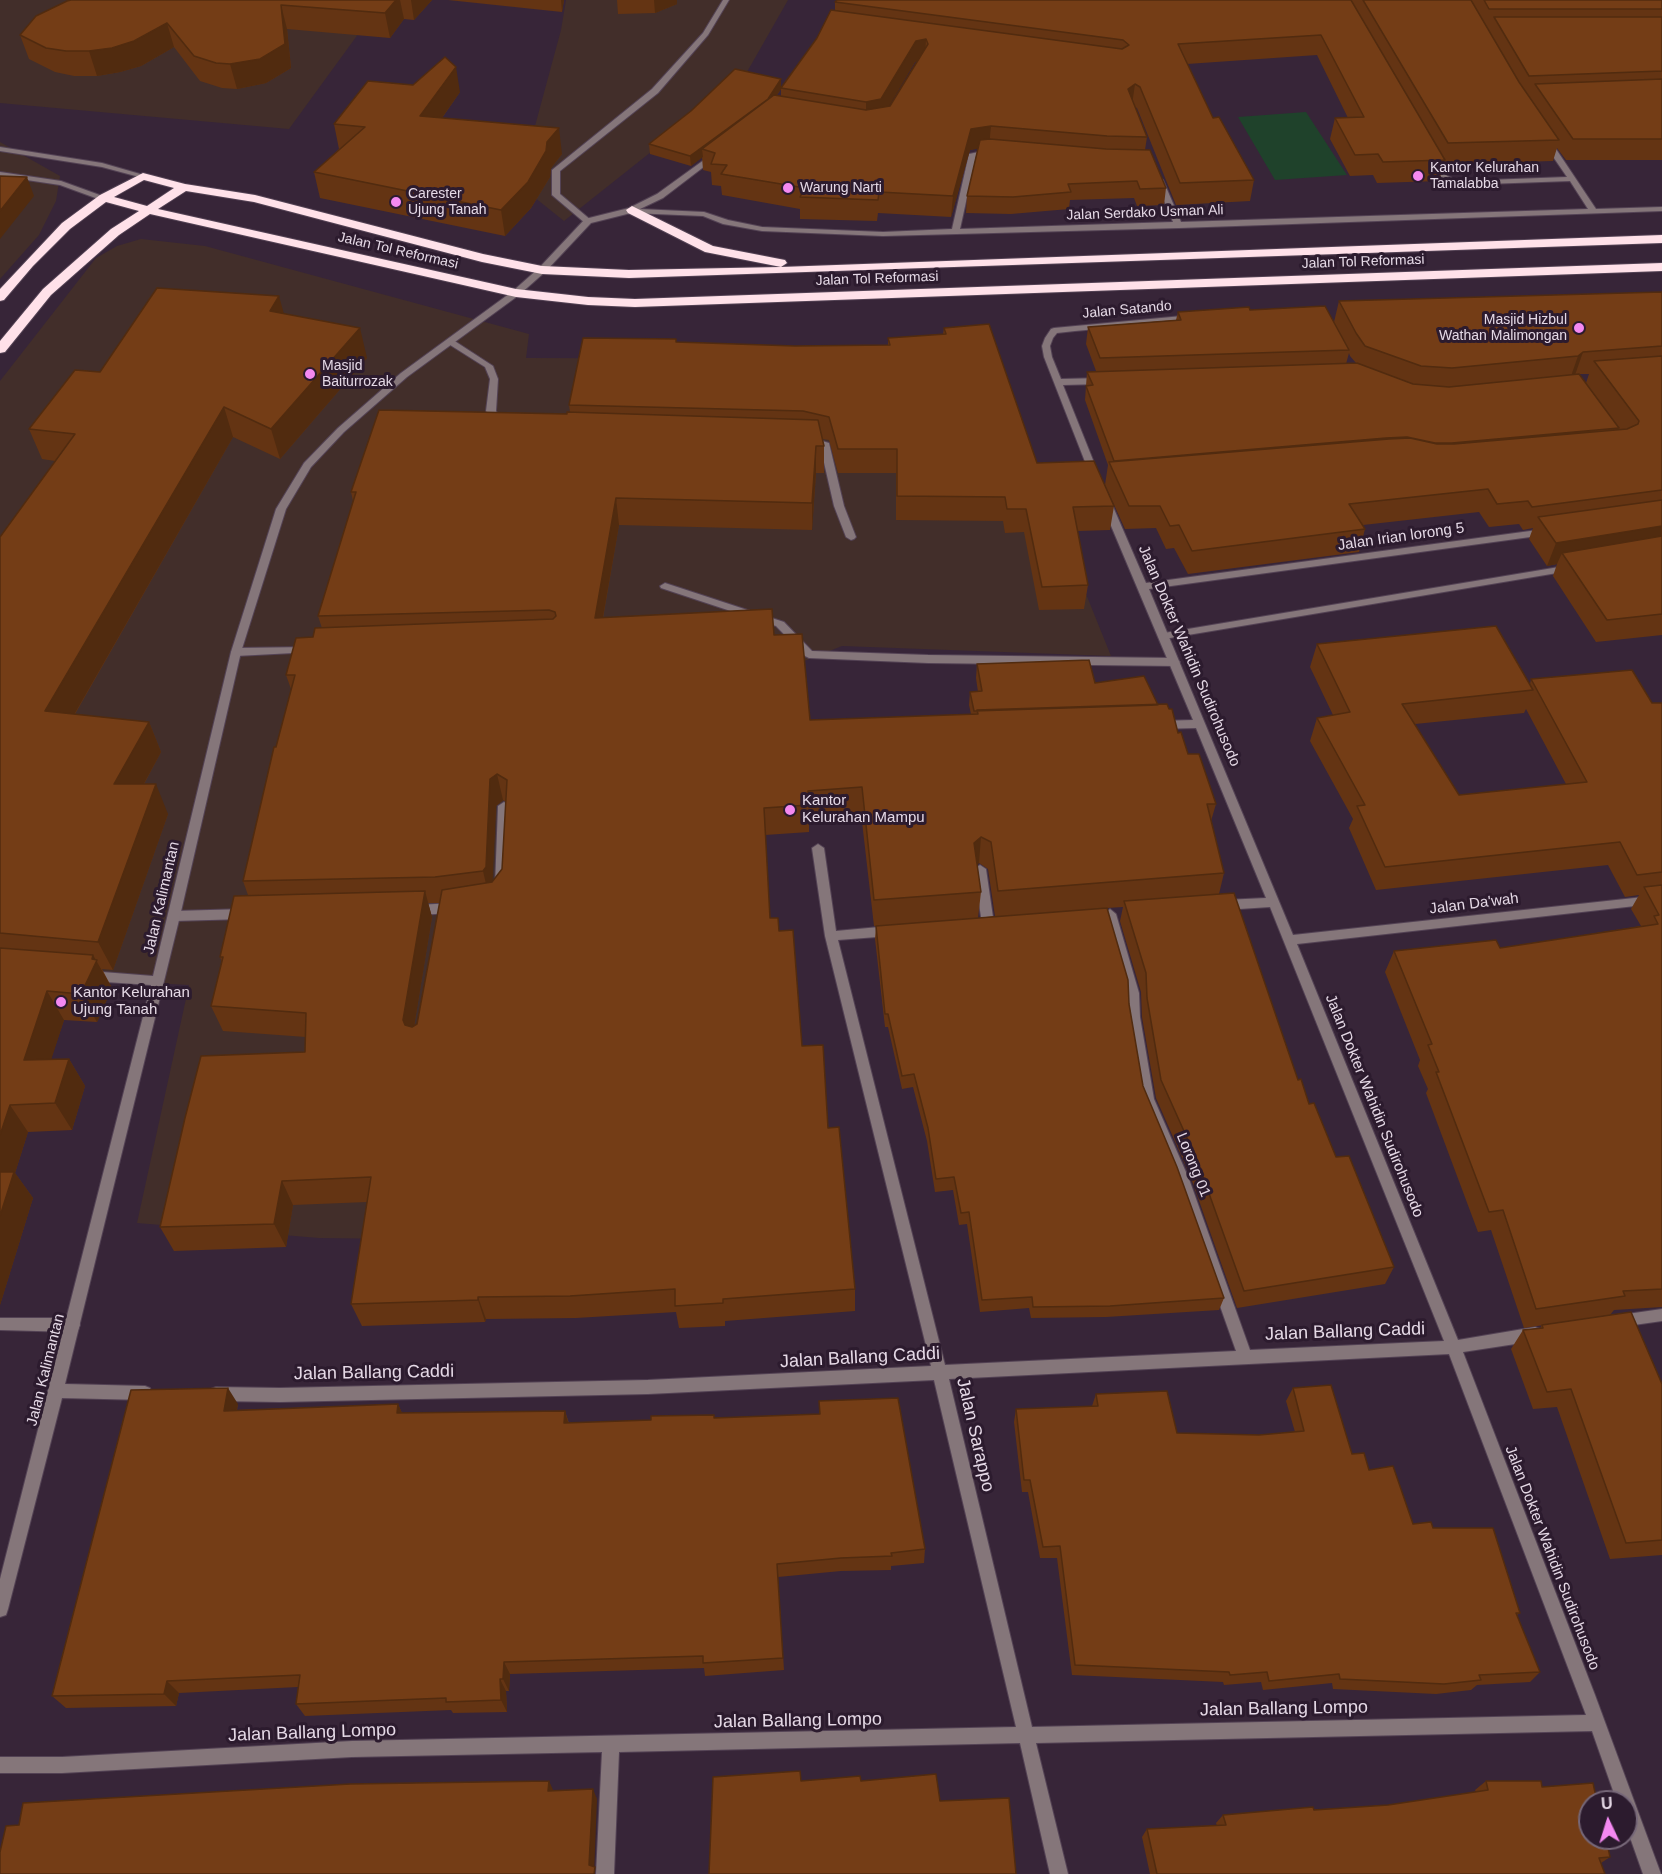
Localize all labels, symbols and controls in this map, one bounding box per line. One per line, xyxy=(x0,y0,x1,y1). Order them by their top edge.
place label: Kantor Kelurahan Tamalabba xyxy=(1430,160,1539,192)
marker: Kantor Kelurahan Tamalabba xyxy=(1411,169,1425,183)
place label: Warung Narti xyxy=(800,180,882,196)
marker: Warung Narti xyxy=(781,181,795,195)
place label: Carester Ujung Tanah xyxy=(408,186,487,219)
marker: Carester Ujung Tanah xyxy=(389,195,403,209)
street label: Jalan Serdako Usman Ali xyxy=(1066,202,1224,224)
street label: Jalan Tol Reformasi xyxy=(336,229,460,273)
street label: Jalan Tol Reformasi xyxy=(1301,251,1425,273)
street label: Jalan Tol Reformasi xyxy=(815,268,939,290)
street label: Jalan Satando xyxy=(1082,298,1172,322)
place label: Masjid Hizbul Wathan Malimongan xyxy=(1439,312,1567,344)
marker: Masjid Hizbul Wathan Malimongan xyxy=(1572,321,1586,335)
place label: Masjid Baiturrozak xyxy=(322,358,393,390)
marker: Masjid Baiturrozak xyxy=(303,367,317,381)
street label: Jalan Irian lorong 5 xyxy=(1337,519,1465,555)
street label: Jalan Dokter Wahidin Sudirohusodo xyxy=(1134,543,1244,769)
place label: Kantor Kelurahan Mampu xyxy=(802,792,925,827)
marker: Kantor Kelurahan Mampu xyxy=(783,803,797,817)
street label: Jalan Kalimantan xyxy=(140,840,184,956)
street label: Jalan Da'wah xyxy=(1428,890,1520,918)
place label: Kantor Kelurahan Ujung Tanah xyxy=(73,984,190,1019)
street label: Jalan Dokter Wahidin Sudirohusodo xyxy=(1321,992,1427,1220)
marker: Kantor Kelurahan Ujung Tanah xyxy=(54,995,68,1009)
street label: Lorong 01 xyxy=(1172,1130,1214,1200)
street label: Jalan Kalimantan xyxy=(23,1312,69,1428)
street label: Jalan Ballang Caddi xyxy=(1265,1318,1425,1346)
street label: Jalan Ballang Caddi xyxy=(779,1343,941,1373)
street label: Jalan Ballang Caddi xyxy=(294,1361,454,1385)
street label: Jalan Sarappo xyxy=(951,1376,999,1494)
street label: Jalan Dokter Wahidin Sudirohusodo xyxy=(1501,1443,1603,1673)
street label: Jalan Ballang Lompo xyxy=(1200,1697,1368,1721)
street label: Jalan Ballang Lompo xyxy=(714,1709,882,1733)
street label: Jalan Ballang Lompo xyxy=(228,1719,396,1747)
north arrow xyxy=(1578,1790,1638,1850)
text: U xyxy=(1600,1795,1613,1812)

